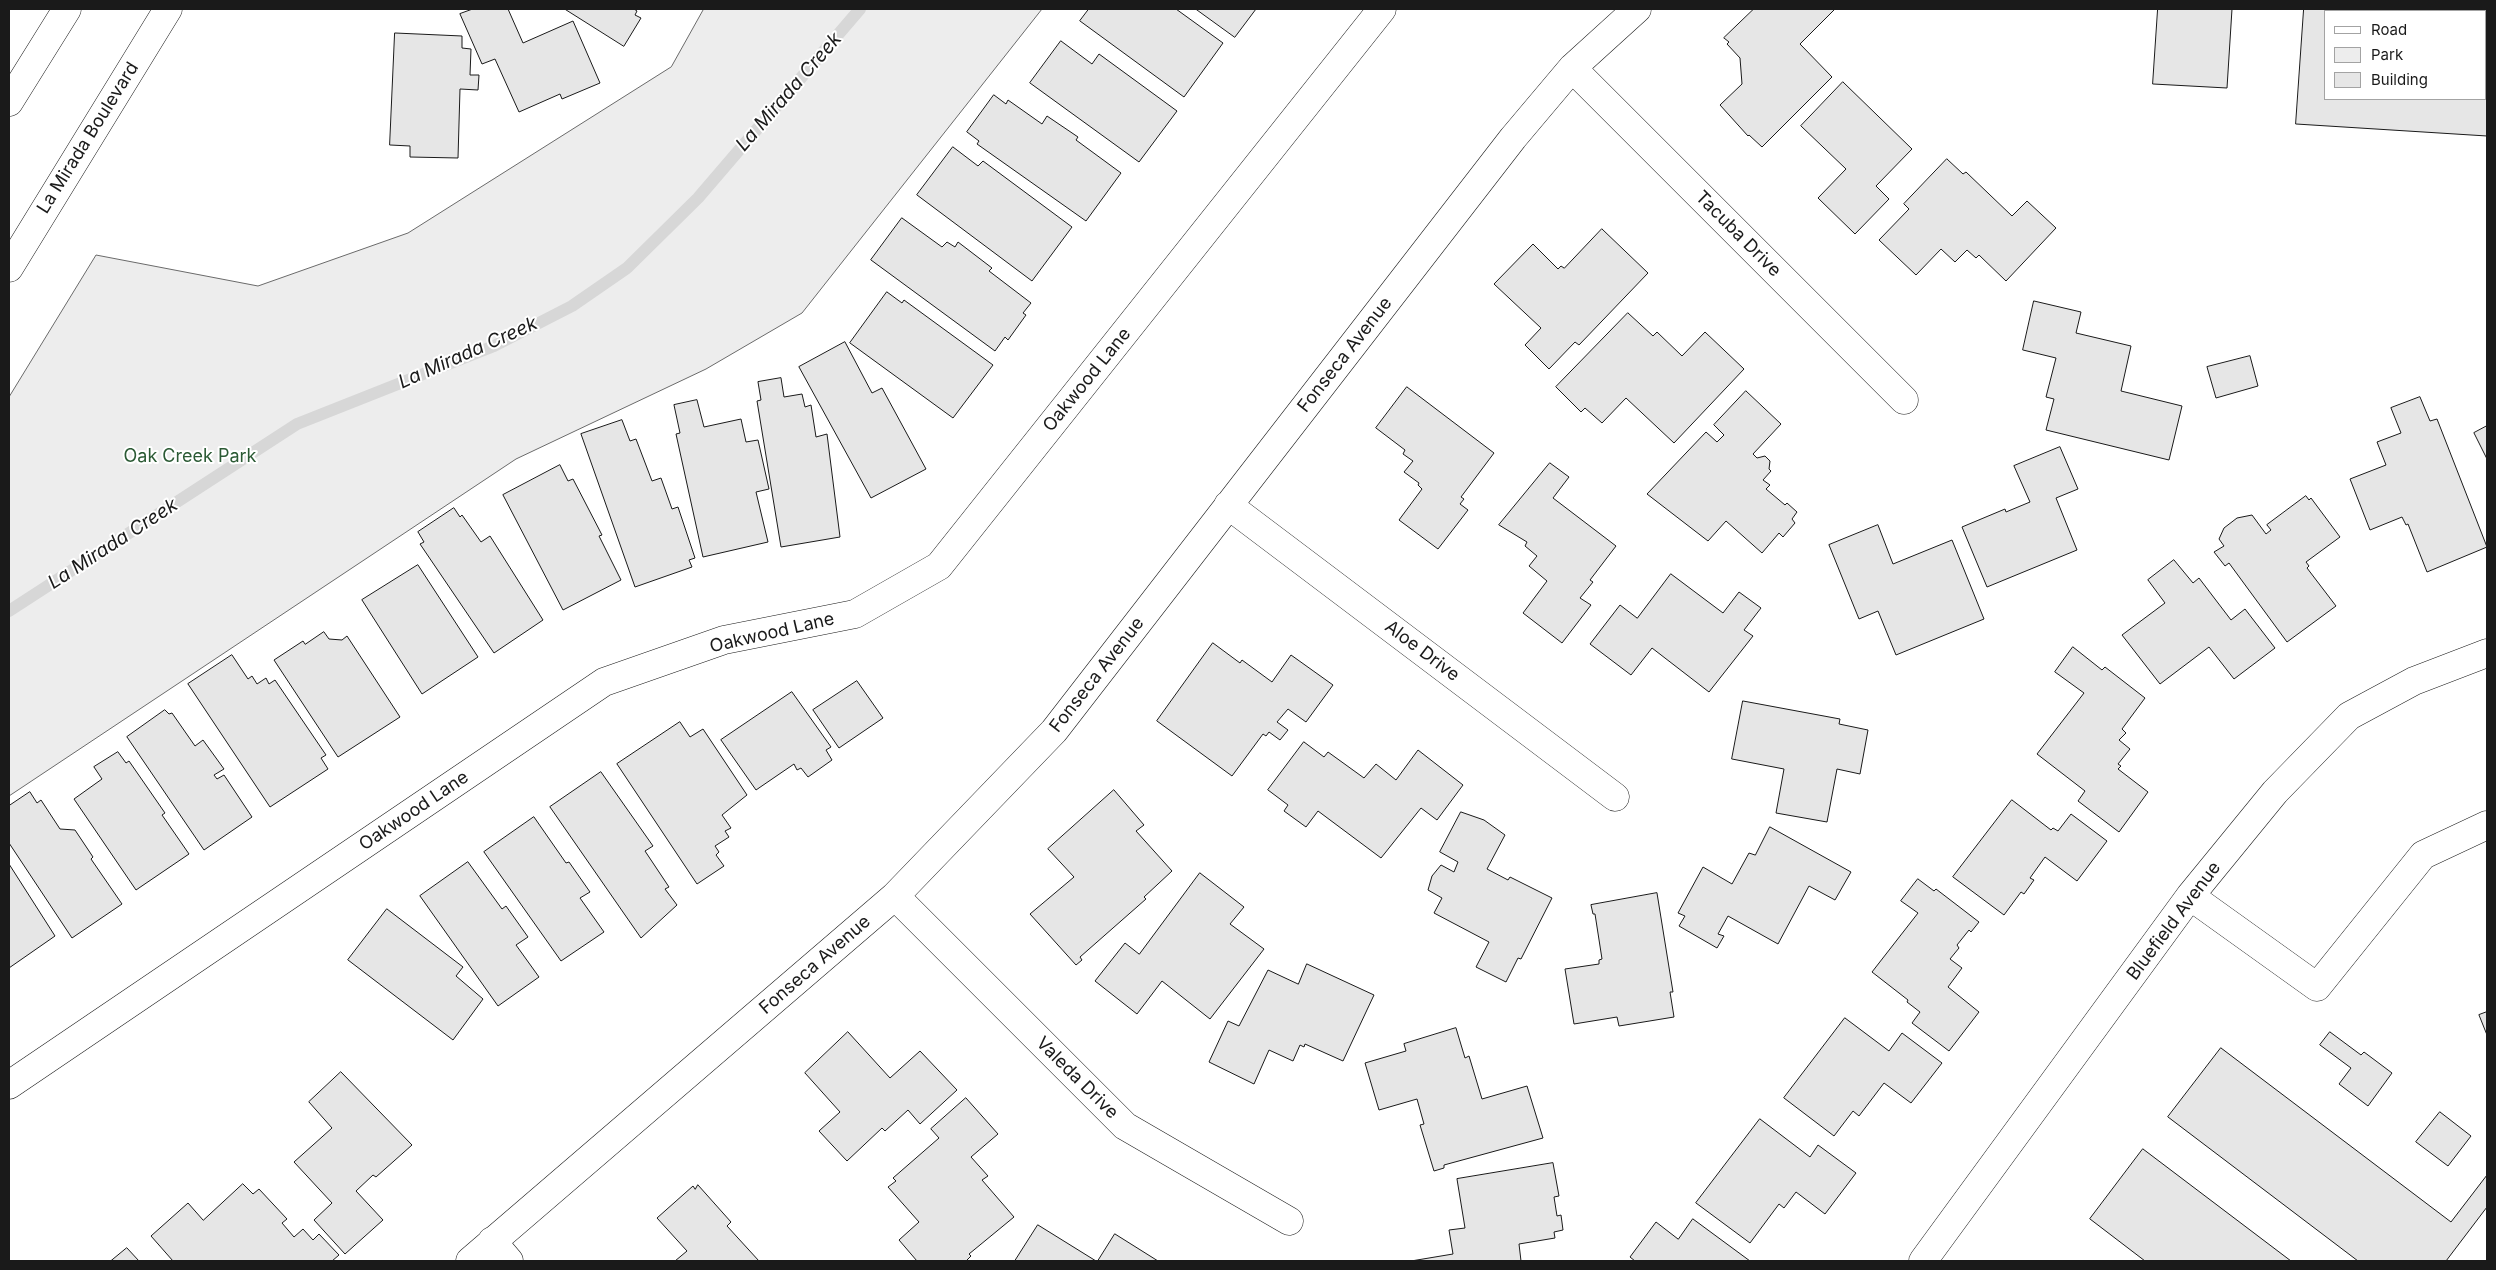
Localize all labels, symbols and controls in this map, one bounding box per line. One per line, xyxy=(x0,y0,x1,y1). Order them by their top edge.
legend xyxy=(2324,10,2486,100)
text: Road xyxy=(2371,20,2407,39)
water label: La Mirada Creek xyxy=(731,28,847,156)
text: Park xyxy=(2371,45,2403,64)
street label: La Mirada Boulevard xyxy=(33,58,143,218)
text: Building xyxy=(2371,70,2428,89)
street label: Tacuba Drive xyxy=(1691,187,1785,281)
street label: Fonseca Avenue xyxy=(1293,293,1397,417)
water label: La Mirada Creek xyxy=(395,312,541,394)
street label: Oakwood Lane xyxy=(1039,324,1135,436)
park label: Oak Creek Park xyxy=(124,446,256,468)
water label: La Mirada Creek xyxy=(44,494,182,594)
street label: Oakwood Lane xyxy=(708,608,836,658)
street label: Fonseca Avenue xyxy=(1045,613,1149,737)
street label: Aloe Drive xyxy=(1380,616,1464,686)
street label: Oakwood Lane xyxy=(355,766,473,856)
street label: Bluefield Avenue xyxy=(2123,858,2225,984)
street label: Fonseca Avenue xyxy=(755,911,875,1019)
street label: Valeda Drive xyxy=(1031,1032,1123,1124)

